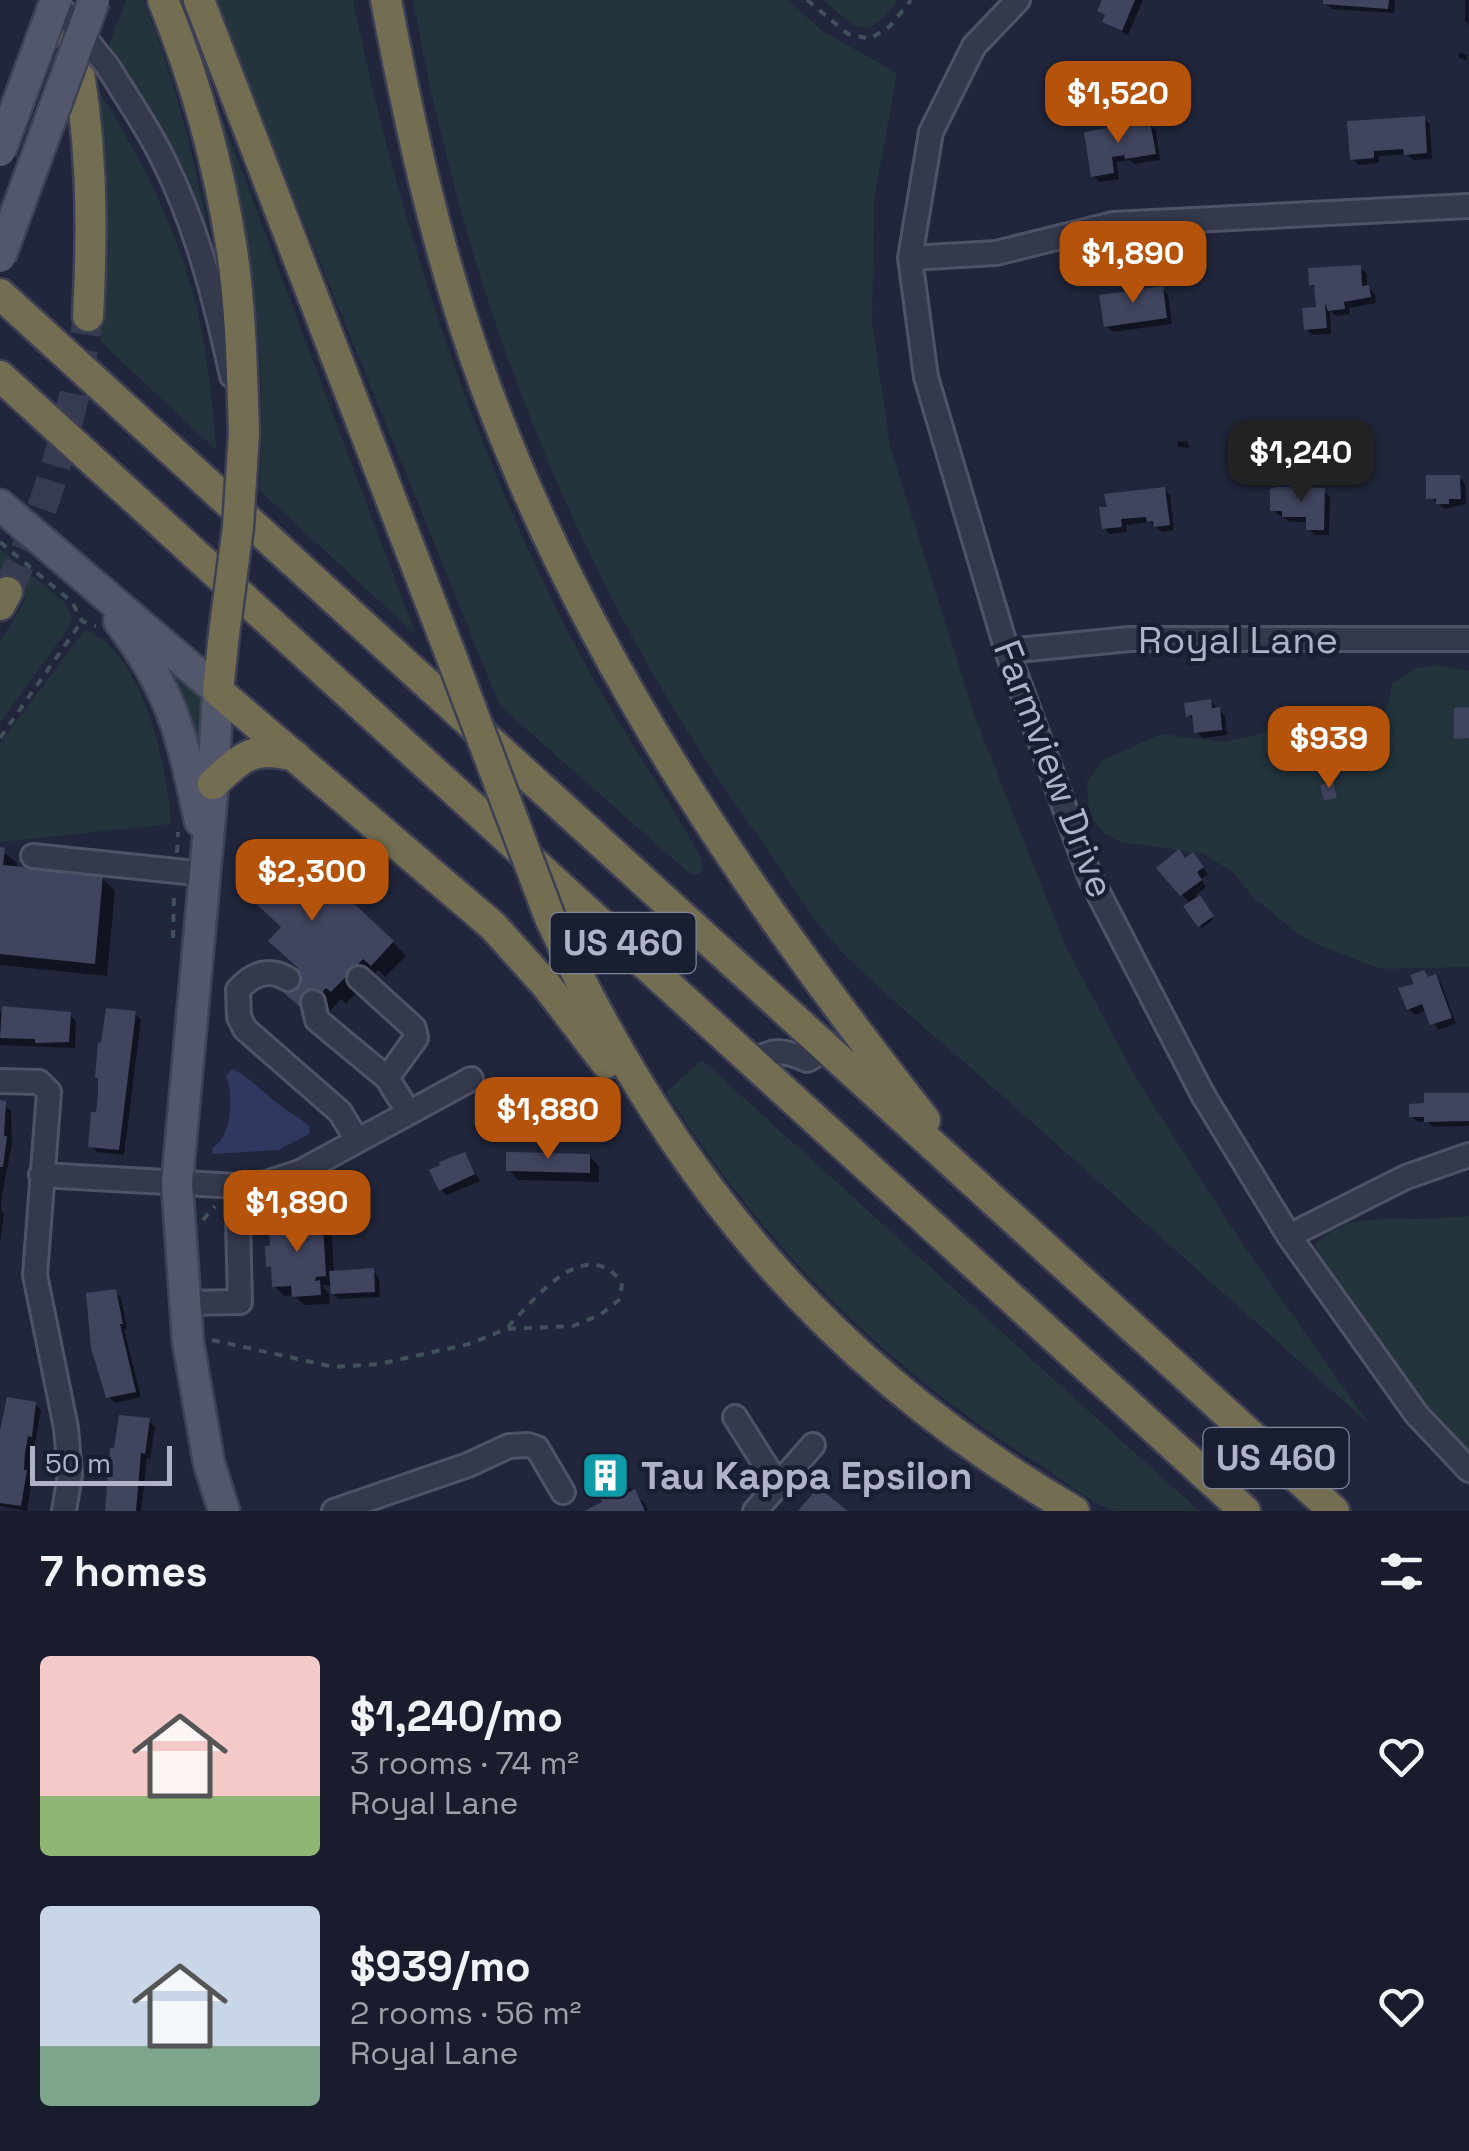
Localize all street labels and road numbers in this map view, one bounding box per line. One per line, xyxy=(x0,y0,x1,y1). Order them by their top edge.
street label: Royal Lane xyxy=(1138,616,1338,664)
street label: Farmview Drive xyxy=(983,634,1125,904)
road number: US 460 xyxy=(550,913,696,973)
road number: US 460 xyxy=(1204,1428,1348,1488)

